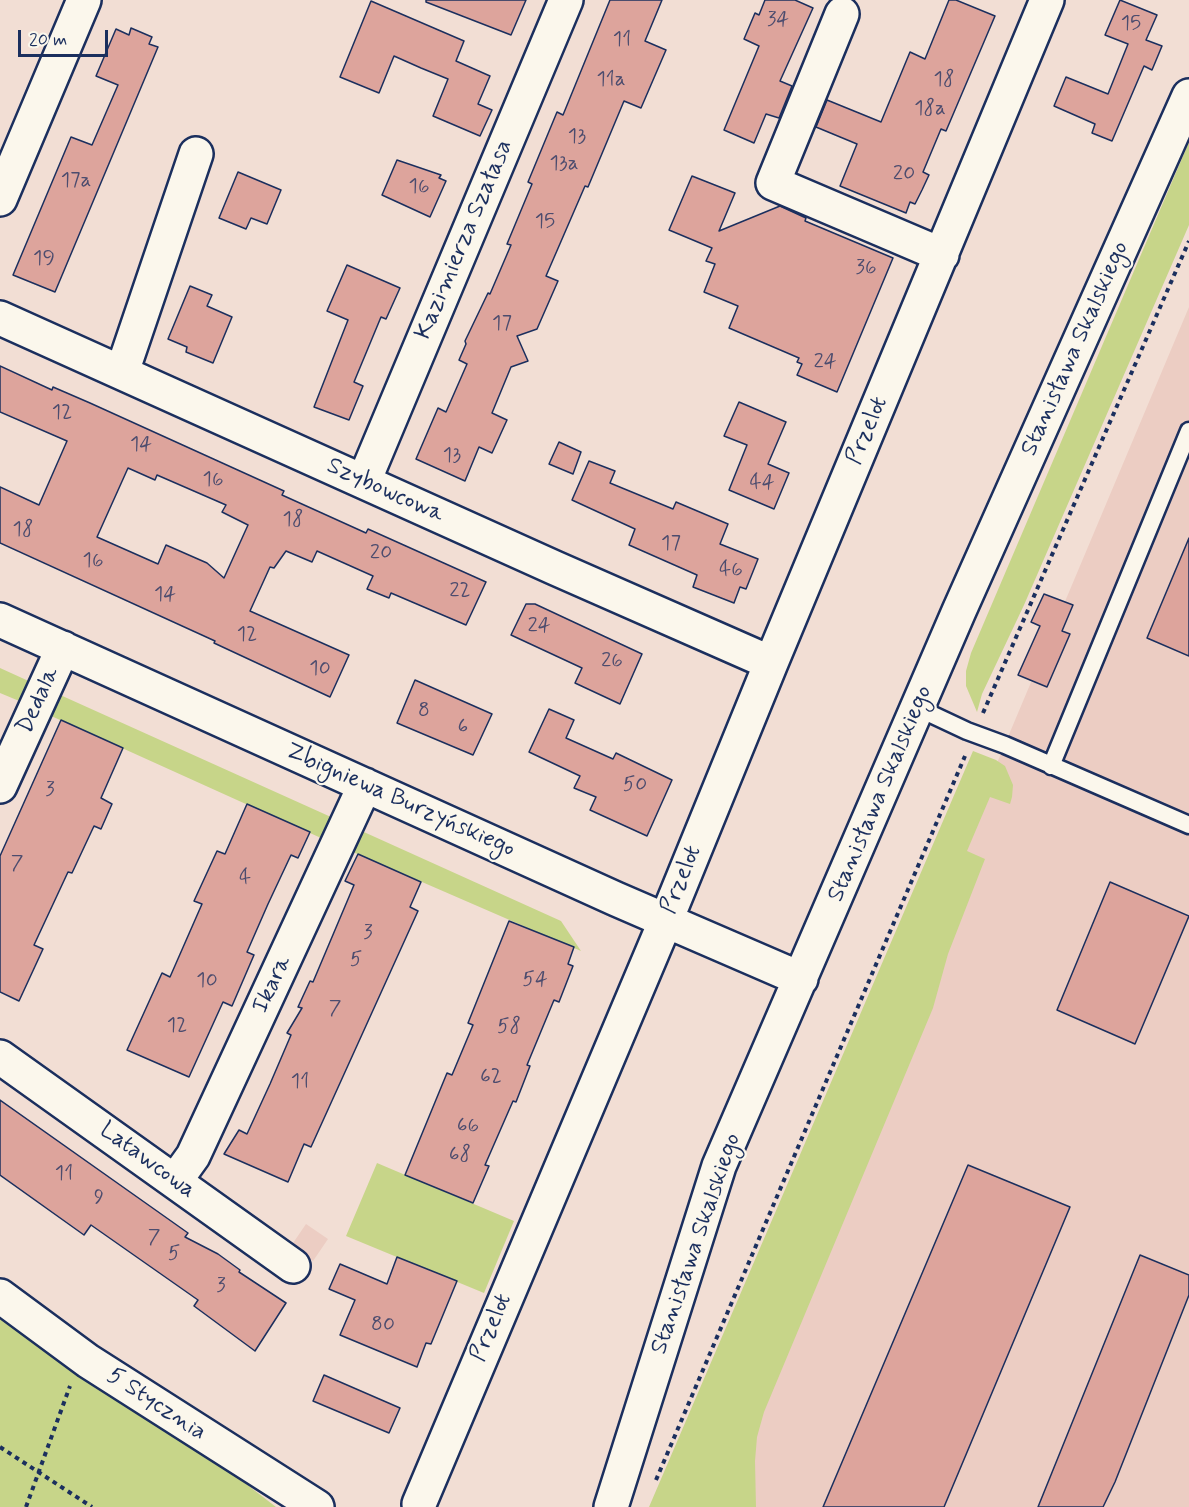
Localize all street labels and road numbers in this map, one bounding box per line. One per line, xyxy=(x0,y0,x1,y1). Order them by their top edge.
street label: Kazimierza Szałasa xyxy=(410,136,520,344)
street label: Stanisława Skalskiego xyxy=(1016,237,1136,461)
street label: Przelot xyxy=(841,393,895,469)
street label: Szybowcowa xyxy=(322,452,448,530)
street label: Dedala xyxy=(12,663,66,739)
street label: Stanisława Skalskiego xyxy=(822,682,940,906)
street label: Zbigniewa Burzyńskiego xyxy=(281,737,519,865)
street label: Przelot xyxy=(655,842,709,918)
street label: Ikara xyxy=(247,952,299,1018)
street label: Latawcowa xyxy=(93,1117,201,1205)
street label: Stanisława Skalskiego xyxy=(646,1130,748,1358)
street label: Przelot xyxy=(465,1290,519,1366)
street label: 5 Stycznia xyxy=(101,1362,211,1448)

